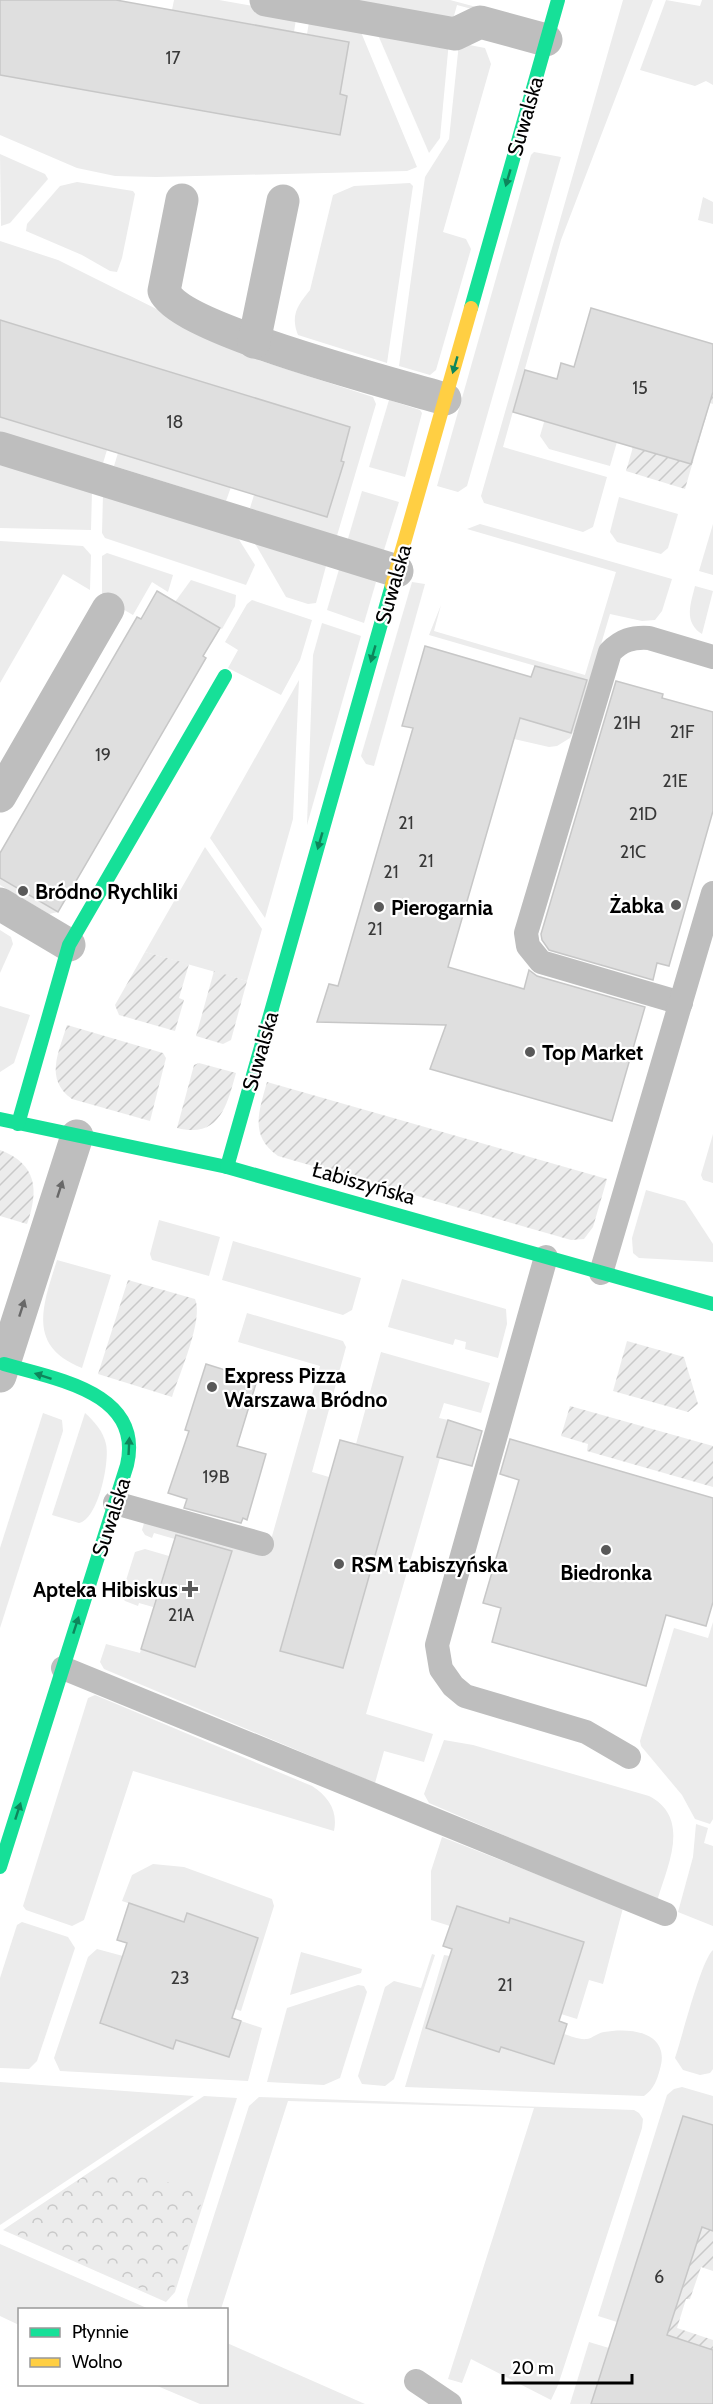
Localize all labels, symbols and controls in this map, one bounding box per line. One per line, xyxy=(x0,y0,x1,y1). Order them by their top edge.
house number: 17 xyxy=(166,47,180,69)
street label: Suwalska xyxy=(502,73,548,159)
one-way arrow xyxy=(502,168,512,187)
one-way arrow xyxy=(450,356,459,374)
house number: 15 xyxy=(632,377,648,399)
house number: 18 xyxy=(167,411,183,433)
street label: Suwalska xyxy=(370,541,416,627)
one-way arrow xyxy=(368,645,377,663)
house number: 21H xyxy=(613,712,641,734)
house number: 21F xyxy=(670,721,695,743)
house number: 19 xyxy=(95,744,111,766)
house number: 21E xyxy=(662,770,688,792)
house number: 21D xyxy=(629,803,657,825)
house number: 21 xyxy=(398,812,414,834)
one-way arrow xyxy=(315,833,324,851)
house number: 21C xyxy=(620,841,646,863)
house number: 21 xyxy=(418,850,434,872)
house number: 21 xyxy=(383,861,399,883)
place label: Bródno Rychliki xyxy=(35,879,178,904)
marker: Bródno Rychliki xyxy=(16,884,30,898)
place label: Żabka xyxy=(610,893,665,918)
place label: Pierogarnia xyxy=(391,895,493,920)
marker: Żabka xyxy=(669,898,683,912)
marker: Pierogarnia xyxy=(372,900,386,914)
house number: 21 xyxy=(367,918,383,940)
street label: Suwalska xyxy=(237,1008,283,1094)
place label: Top Market xyxy=(542,1040,643,1065)
marker: Top Market xyxy=(523,1045,537,1059)
street label: Łabiszyńska xyxy=(310,1156,418,1210)
one-way arrow xyxy=(56,1180,66,1198)
one-way arrow xyxy=(17,1299,27,1317)
place label: Express Pizza Warszawa Bródno xyxy=(224,1363,387,1412)
one-way arrow xyxy=(34,1371,52,1380)
marker: Express Pizza Warszawa Bródno xyxy=(205,1380,219,1394)
one-way arrow xyxy=(125,1437,134,1456)
house number: 19B xyxy=(203,1466,230,1488)
street label: Suwalska xyxy=(87,1474,135,1560)
marker: Biedronka xyxy=(599,1543,613,1557)
place label: RSM Łabiszyńska xyxy=(351,1552,508,1577)
marker: RSM Łabiszyńska xyxy=(332,1557,346,1571)
place label: Biedronka xyxy=(560,1560,652,1585)
place label: Apteka Hibiskus xyxy=(33,1577,178,1602)
marker: Apteka Hibiskus xyxy=(183,1582,197,1596)
house number: 21A xyxy=(168,1604,194,1626)
one-way arrow xyxy=(72,1616,82,1634)
one-way arrow xyxy=(14,1802,23,1820)
house number: 23 xyxy=(170,1967,190,1989)
house number: 21 xyxy=(497,1974,513,1996)
house number: 6 xyxy=(654,2266,664,2288)
legend xyxy=(18,2308,228,2386)
text: Płynnie xyxy=(72,2321,129,2343)
scale bar xyxy=(503,2347,632,2385)
text: Wolno xyxy=(72,2351,123,2373)
text: 20 m xyxy=(512,2357,554,2379)

